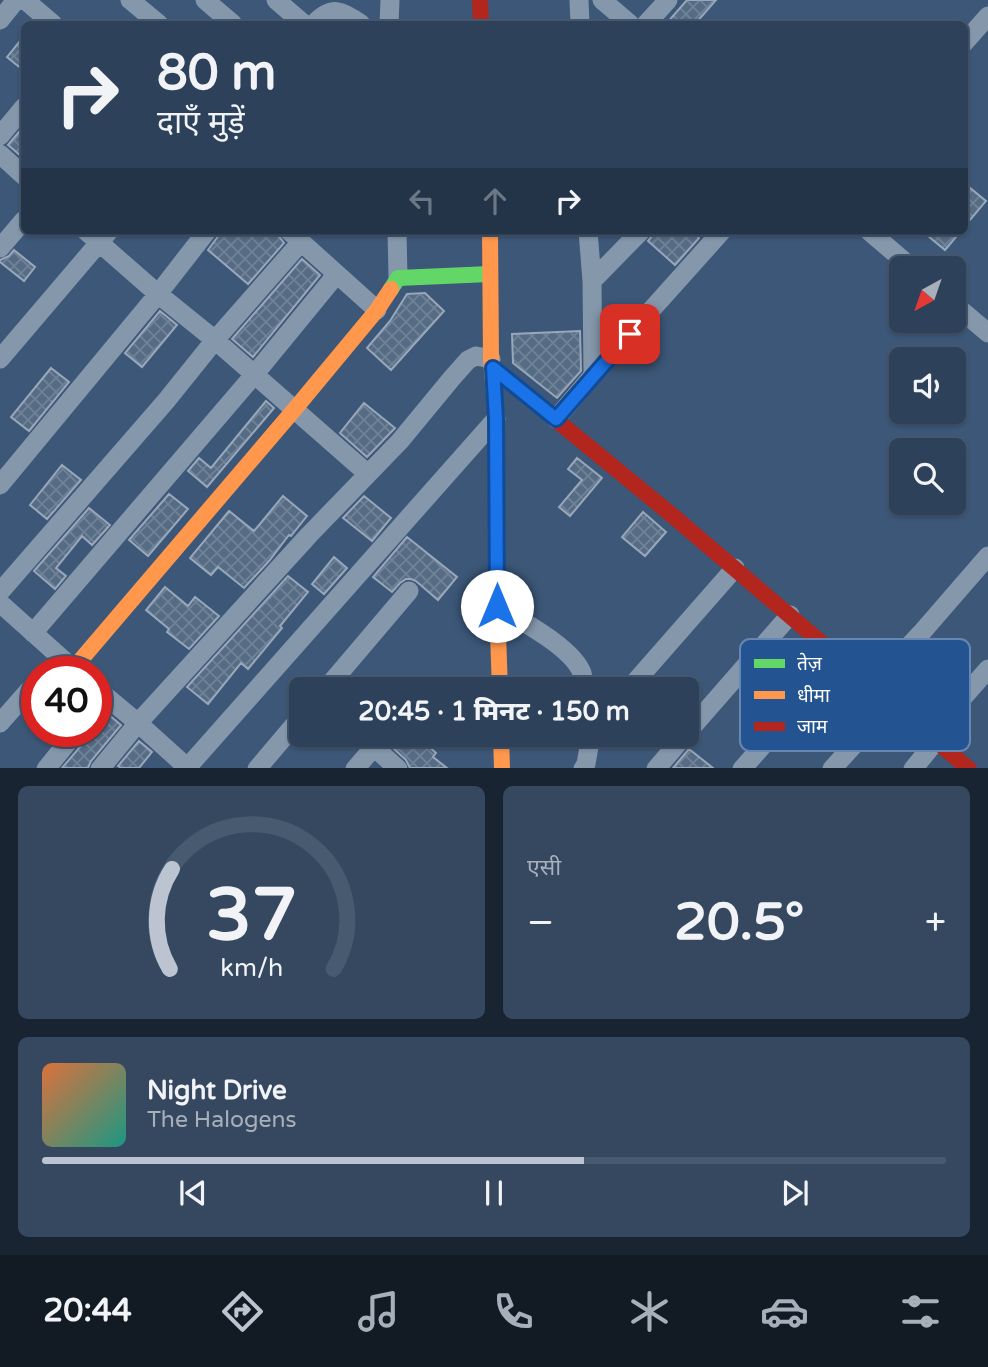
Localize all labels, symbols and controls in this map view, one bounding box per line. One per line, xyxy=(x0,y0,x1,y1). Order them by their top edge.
text: 80 m xyxy=(157,44,276,103)
icon: right xyxy=(42,49,133,140)
text: दाएँ मुड़ें xyxy=(157,104,245,142)
icon: left xyxy=(403,182,441,220)
icon: ahead xyxy=(476,182,514,220)
icon: right xyxy=(549,182,587,220)
north arrow xyxy=(889,256,966,332)
map controls xyxy=(889,256,966,515)
pin xyxy=(600,304,660,364)
icon: arrive xyxy=(611,315,649,353)
button: sound xyxy=(889,347,966,424)
button: search xyxy=(889,438,966,515)
position arrow xyxy=(460,569,534,643)
legend xyxy=(740,639,970,751)
text: तेज़ xyxy=(797,652,823,675)
speed limit sign: 40 xyxy=(21,656,112,747)
text: धीमा xyxy=(797,685,831,707)
text: 20:45 · 1 मिनट · 150 m xyxy=(358,696,630,727)
text: जाम xyxy=(797,716,828,738)
text: एसी xyxy=(527,854,561,882)
text: 37 xyxy=(206,872,297,960)
text: 20.5° xyxy=(674,891,804,954)
text: − xyxy=(527,900,554,946)
text: + xyxy=(925,900,946,946)
text: km/h xyxy=(220,952,283,982)
text: Night Drive xyxy=(147,1075,287,1106)
text: The Halogens xyxy=(147,1106,296,1134)
icon: previous xyxy=(174,1174,212,1212)
icon: pause xyxy=(475,1174,513,1212)
icon: next xyxy=(776,1174,814,1212)
icon: directions xyxy=(218,1287,267,1336)
icon: music xyxy=(354,1287,403,1336)
icon: phone xyxy=(489,1287,538,1336)
icon: climate xyxy=(625,1287,674,1336)
icon: car xyxy=(760,1287,809,1336)
icon: filters xyxy=(896,1287,945,1336)
text: 20:44 xyxy=(43,1292,132,1330)

